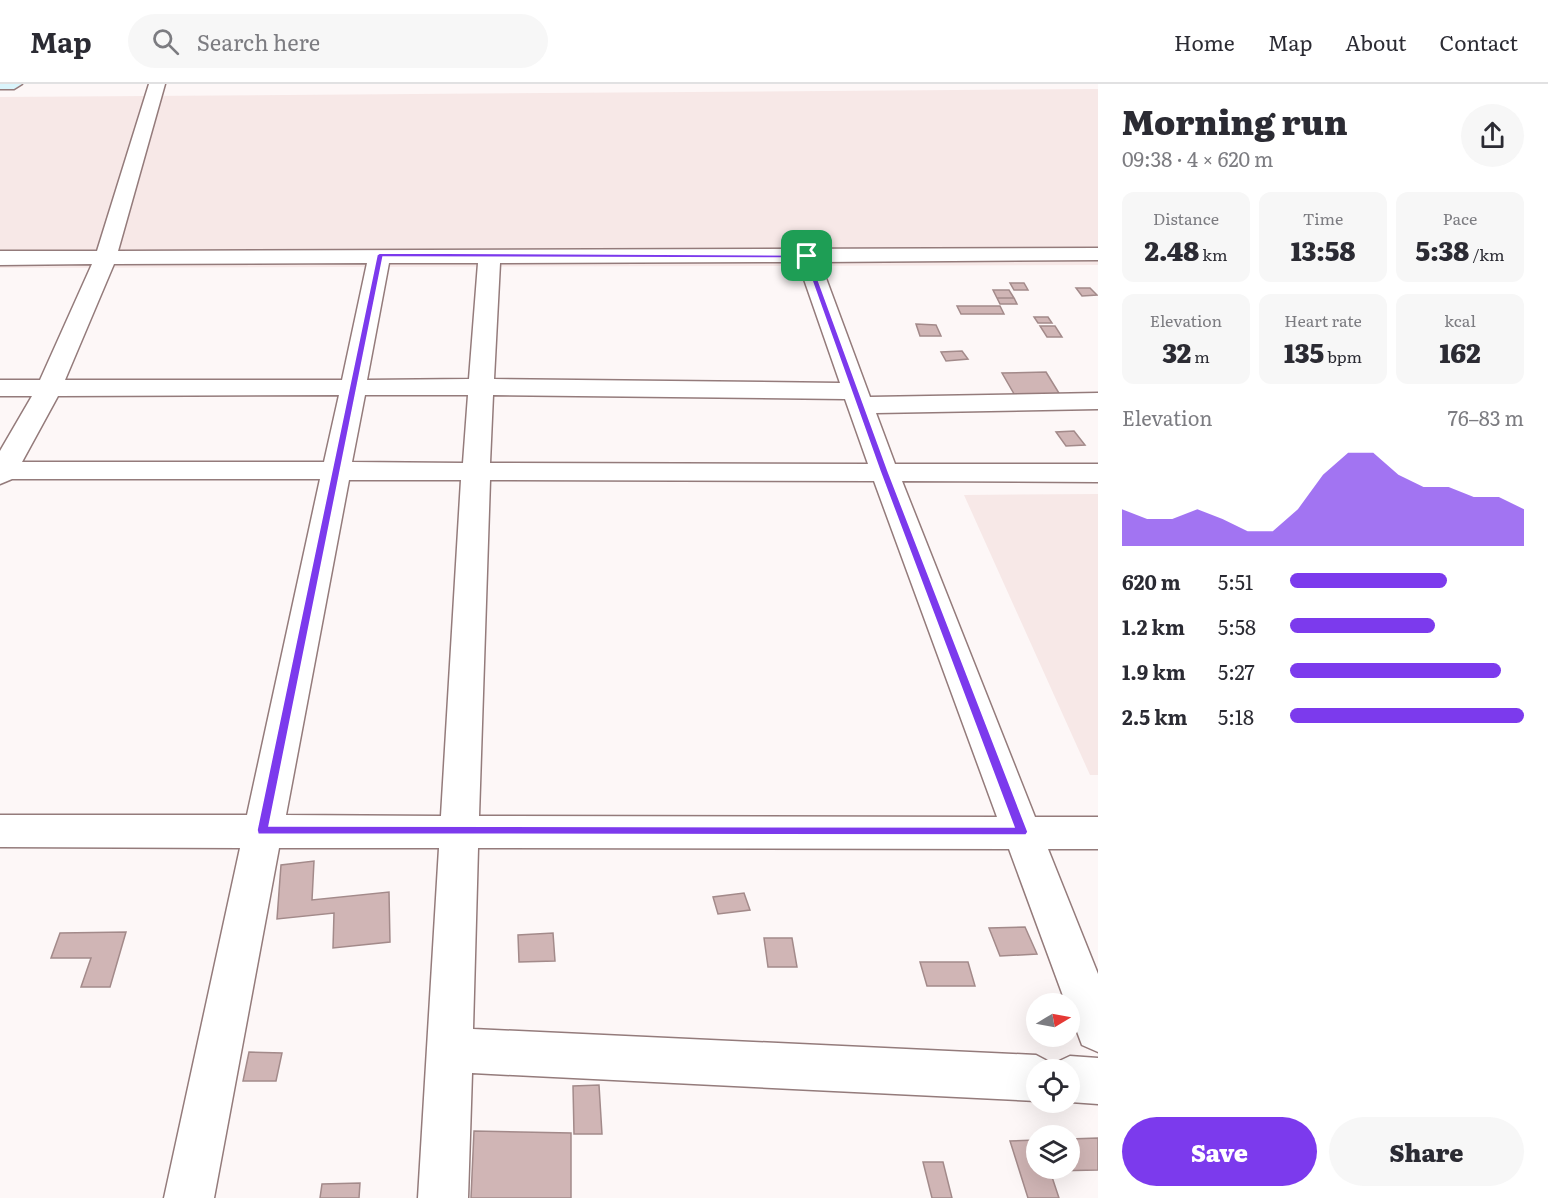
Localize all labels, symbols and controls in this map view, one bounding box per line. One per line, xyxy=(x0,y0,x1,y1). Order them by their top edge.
search box xyxy=(128,14,548,68)
text: Map xyxy=(30,20,92,62)
icon: search xyxy=(149,25,182,58)
text: Search here xyxy=(197,25,320,58)
text: Home xyxy=(1174,26,1235,57)
text: Map xyxy=(1268,26,1312,57)
text: About xyxy=(1345,26,1407,57)
text: Contact xyxy=(1440,26,1518,57)
text: Morning run xyxy=(1122,96,1348,145)
button: share xyxy=(1461,104,1524,167)
text: 09:38 · 4 × 620 m xyxy=(1122,143,1274,173)
text: Distance xyxy=(1153,206,1219,230)
text: Time xyxy=(1303,206,1343,230)
text: Pace xyxy=(1443,206,1477,230)
pin xyxy=(781,230,832,281)
text: 2.48 xyxy=(1144,230,1199,269)
text: 13:58 xyxy=(1291,230,1355,269)
text: 5:38 xyxy=(1416,230,1469,269)
icon: arrive xyxy=(790,239,823,272)
text: km xyxy=(1199,242,1228,266)
text: /km xyxy=(1469,242,1504,266)
text: Elevation xyxy=(1150,308,1222,332)
text: Heart rate xyxy=(1284,308,1362,332)
text: kcal xyxy=(1444,308,1476,332)
text: 32 xyxy=(1162,332,1191,371)
text: 135 xyxy=(1284,332,1324,371)
text: 162 xyxy=(1439,332,1481,371)
text: m xyxy=(1191,344,1210,368)
text: bpm xyxy=(1324,344,1362,368)
text: Elevation xyxy=(1122,402,1212,432)
text: 76–83 m xyxy=(1448,402,1524,432)
text: 620 m xyxy=(1122,566,1181,596)
text: 5:51 xyxy=(1218,566,1253,596)
text: 1.2 km xyxy=(1122,611,1185,641)
text: 5:58 xyxy=(1218,611,1256,641)
text: 1.9 km xyxy=(1122,656,1186,686)
text: 5:27 xyxy=(1218,656,1255,686)
text: 2.5 km xyxy=(1122,701,1188,731)
text: 5:18 xyxy=(1218,701,1254,731)
north arrow xyxy=(1026,993,1080,1047)
map controls xyxy=(1026,993,1080,1179)
button: locate xyxy=(1026,1059,1080,1113)
button: Save xyxy=(1122,1117,1317,1186)
button: Share xyxy=(1329,1117,1524,1186)
button: layers xyxy=(1026,1125,1080,1179)

